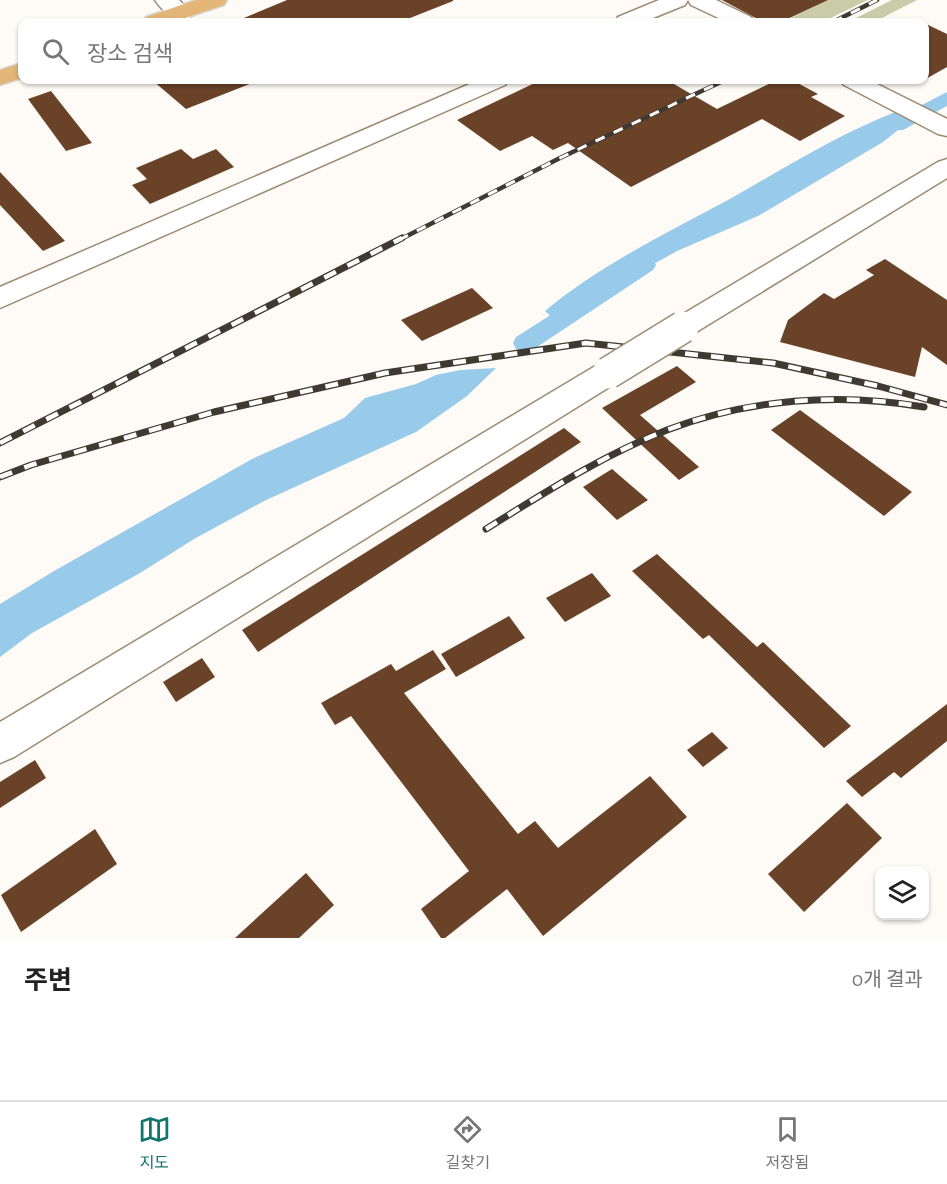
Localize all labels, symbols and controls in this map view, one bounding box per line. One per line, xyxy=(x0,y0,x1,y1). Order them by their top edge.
search box xyxy=(18,18,929,84)
icon: search xyxy=(39,35,72,68)
text: 장소 검색 xyxy=(87,40,173,67)
map controls xyxy=(875,866,929,920)
button: layers xyxy=(875,866,929,920)
text: 주변 xyxy=(24,964,72,996)
text: 0개 결과 xyxy=(852,967,923,991)
tab: 지도 xyxy=(138,1113,171,1173)
tab: 길찾기 xyxy=(446,1113,490,1173)
tab: 저장됨 xyxy=(765,1113,809,1173)

